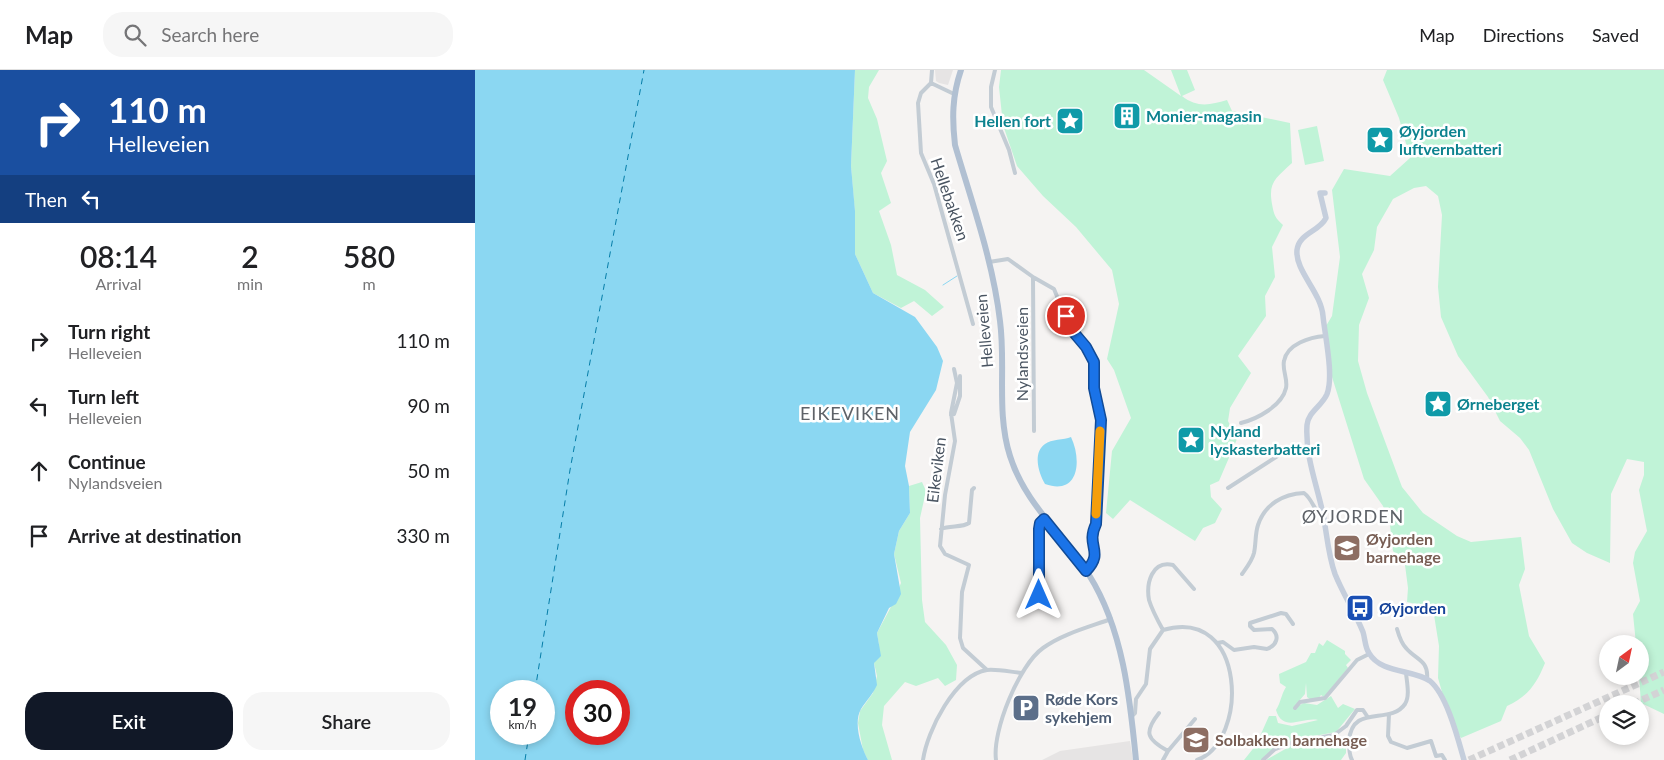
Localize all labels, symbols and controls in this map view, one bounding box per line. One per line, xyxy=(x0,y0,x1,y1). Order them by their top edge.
search box xyxy=(103,12,453,57)
text: Map xyxy=(25,20,73,49)
icon: search xyxy=(121,21,149,49)
text: Search here xyxy=(161,23,259,46)
text: Map xyxy=(1419,24,1455,46)
text: Directions xyxy=(1483,24,1564,46)
text: Saved xyxy=(1592,24,1639,46)
text: 110 m xyxy=(108,88,207,130)
icon: right xyxy=(25,90,90,155)
building icon: Monier-magasin xyxy=(1112,101,1142,131)
place icon: Hellen fort xyxy=(1055,106,1085,136)
place label: Monier-magasin xyxy=(1146,106,1262,125)
place label: Hellen fort xyxy=(974,111,1051,130)
place label: Øyjorden luftvernbatteri xyxy=(1399,121,1502,158)
place icon: Øyjorden luftvernbatteri xyxy=(1365,125,1395,155)
text: Helleveien xyxy=(108,130,210,157)
street label: Hellebakken xyxy=(927,155,974,243)
icon: left xyxy=(77,185,105,213)
text: Then xyxy=(25,188,67,211)
text: 08:14 xyxy=(80,238,157,274)
text: 2 xyxy=(241,238,259,274)
text: 580 xyxy=(343,238,395,274)
text: Arrival xyxy=(95,274,142,293)
text: min xyxy=(237,274,263,293)
text: m xyxy=(362,274,376,293)
street label: Helleveien xyxy=(971,293,996,369)
pin xyxy=(1045,295,1087,337)
icon: arrive xyxy=(1052,302,1080,330)
street label: Nylandsveien xyxy=(1012,307,1031,401)
text: Turn right xyxy=(68,320,150,343)
icon: right xyxy=(25,327,53,355)
text: 110 m xyxy=(396,329,450,352)
text: Helleveien xyxy=(68,343,142,362)
text: Turn left xyxy=(68,385,139,408)
place icon: Ørneberget xyxy=(1423,389,1453,419)
icon: left xyxy=(25,392,53,420)
text: 90 m xyxy=(407,394,450,417)
place label: Ørneberget xyxy=(1457,394,1540,413)
district label: EIKEVIKEN xyxy=(800,402,900,424)
text: Helleveien xyxy=(68,408,142,427)
place label: Nyland lyskasterbatteri xyxy=(1210,421,1320,458)
place icon: Nyland lyskasterbatteri xyxy=(1176,425,1206,455)
street label: Eikeviken xyxy=(922,436,949,504)
text: Continue xyxy=(68,450,146,473)
icon: ahead xyxy=(25,457,53,485)
text: 50 m xyxy=(407,459,450,482)
text: Nylandsveien xyxy=(68,473,162,492)
district label: ØYJORDEN xyxy=(1302,505,1404,527)
icon: arrive xyxy=(25,522,53,550)
text: Arrive at destination xyxy=(68,524,241,547)
text: 330 m xyxy=(396,524,450,547)
place label: Øyjorden barnehage xyxy=(1366,529,1441,566)
school or university icon: Øyjorden barnehage xyxy=(1332,533,1362,563)
position arrow xyxy=(1012,568,1064,620)
bus stop icon: Øyjorden xyxy=(1345,593,1375,623)
place label: Øyjorden xyxy=(1379,598,1446,617)
north arrow xyxy=(1599,635,1649,685)
map controls xyxy=(1599,635,1649,745)
speed limit sign: 30 xyxy=(565,680,630,745)
place label: Røde Kors sykehjem xyxy=(1045,689,1118,726)
text: 19 xyxy=(508,691,537,721)
button: Exit xyxy=(25,692,233,750)
button: Share xyxy=(243,692,450,750)
parking icon: Røde Kors sykehjem xyxy=(1011,693,1041,723)
button: layers xyxy=(1599,695,1649,745)
text: km/h xyxy=(508,717,537,732)
school or university icon: Solbakken barnehage xyxy=(1181,725,1211,755)
place label: Solbakken barnehage xyxy=(1215,730,1367,749)

